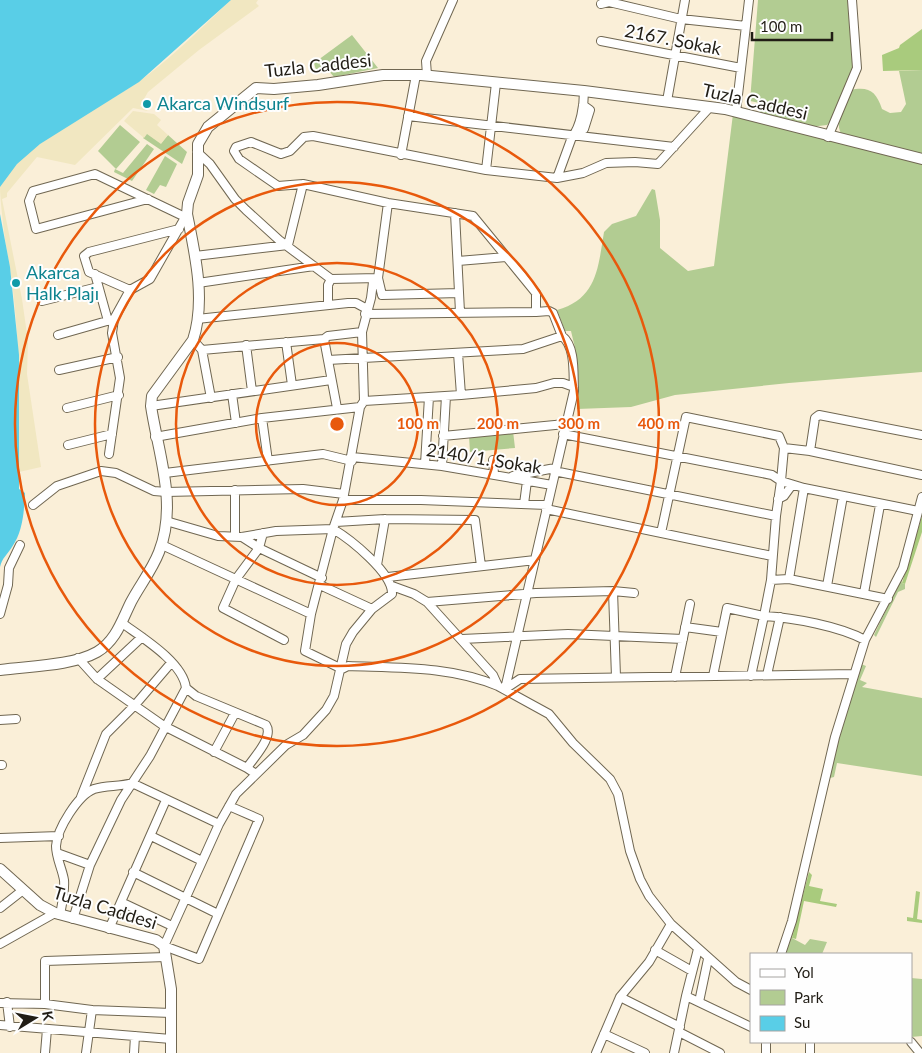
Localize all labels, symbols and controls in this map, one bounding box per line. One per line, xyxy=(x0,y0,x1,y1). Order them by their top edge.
scale bar xyxy=(752,10,832,42)
text: 100 m xyxy=(760,17,802,35)
street label: 2167. Sokak xyxy=(623,19,724,59)
street label: Tuzla Caddesi xyxy=(263,48,372,82)
street label: Tuzla Caddesi xyxy=(700,78,810,124)
place label: Akarca Windsurf xyxy=(157,92,290,114)
marker: Akarca Windsurf xyxy=(141,98,153,110)
place label: Akarca Halk Plajı xyxy=(26,261,99,304)
marker: Akarca Halk Plajı xyxy=(10,277,22,289)
text: 100 m xyxy=(397,414,439,432)
text: 200 m xyxy=(477,414,519,432)
text: 300 m xyxy=(558,414,600,432)
text: 400 m xyxy=(638,414,680,432)
centre of rings xyxy=(328,415,346,433)
street label: 2140/1. Sokak xyxy=(425,438,544,478)
street label: Tuzla Caddesi xyxy=(51,881,160,933)
legend xyxy=(750,953,912,1043)
text: Yol xyxy=(794,963,814,981)
text: Park xyxy=(794,988,824,1006)
north arrow xyxy=(10,993,60,1043)
text: K xyxy=(39,1009,58,1022)
text: Su xyxy=(794,1013,810,1031)

